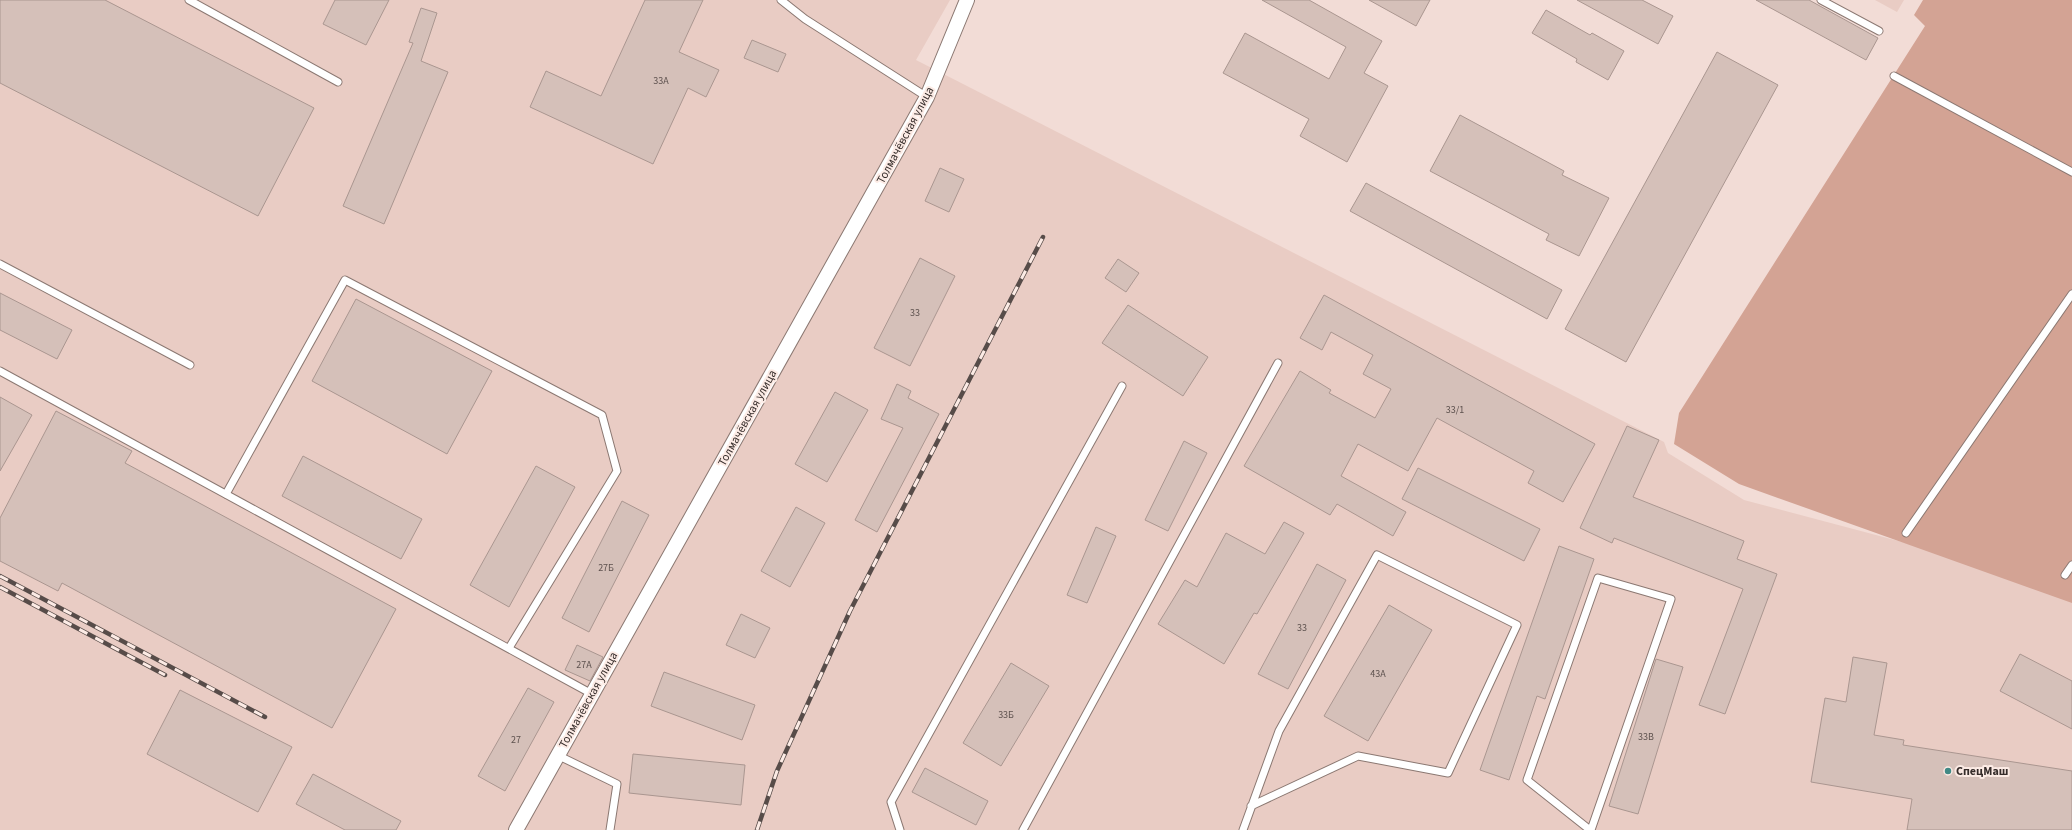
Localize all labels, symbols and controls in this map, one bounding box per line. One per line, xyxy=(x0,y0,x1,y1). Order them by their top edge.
house number: 33А xyxy=(653,74,669,88)
street label: Толмачёвская улица xyxy=(873,84,938,187)
house number: 33 xyxy=(910,306,920,320)
street label: Толмачёвская улица xyxy=(714,367,781,469)
house number: 33/1 xyxy=(1446,403,1464,417)
house number: 27Б xyxy=(598,561,614,575)
house number: 33 xyxy=(1297,621,1307,635)
street label: Толмачёвская улица xyxy=(555,649,622,751)
house number: 27А xyxy=(576,658,592,672)
house number: 43А xyxy=(1370,667,1386,681)
house number: 33Б xyxy=(998,708,1014,722)
house number: 33В xyxy=(1638,730,1654,744)
house number: 27 xyxy=(511,733,521,747)
place label: СпецМаш xyxy=(1956,763,2008,780)
marker: СпецМаш xyxy=(1943,766,1953,776)

